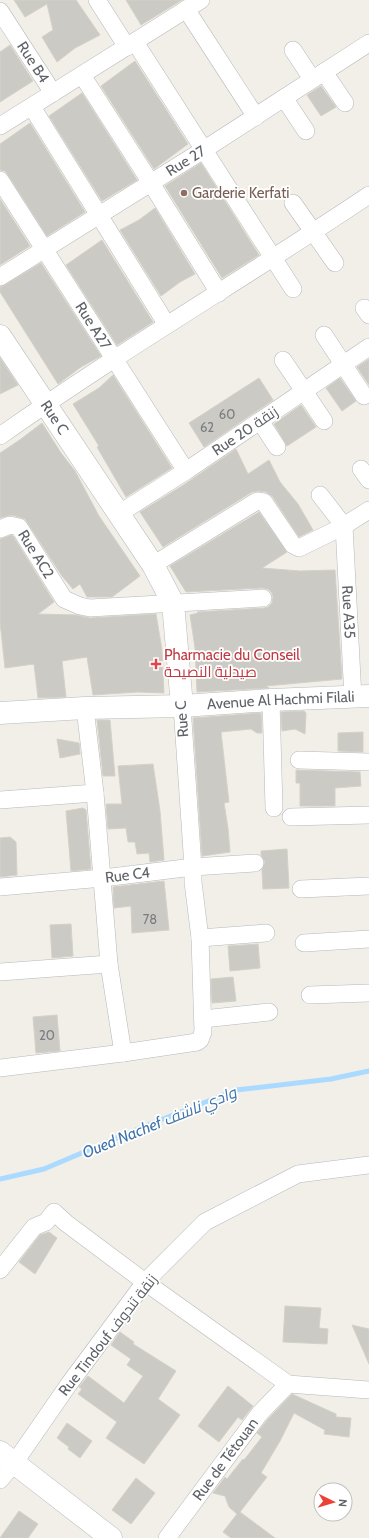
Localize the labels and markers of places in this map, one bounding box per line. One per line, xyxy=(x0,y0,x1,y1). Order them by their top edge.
place label: Garderie Kerfati xyxy=(192,184,289,202)
marker: Garderie Kerfati xyxy=(179,188,189,198)
place label: Pharmacie du Conseil صيدلية النصيحة xyxy=(164,646,300,681)
marker: Pharmacie du Conseil صيدلية النصيحة xyxy=(151,659,161,669)

